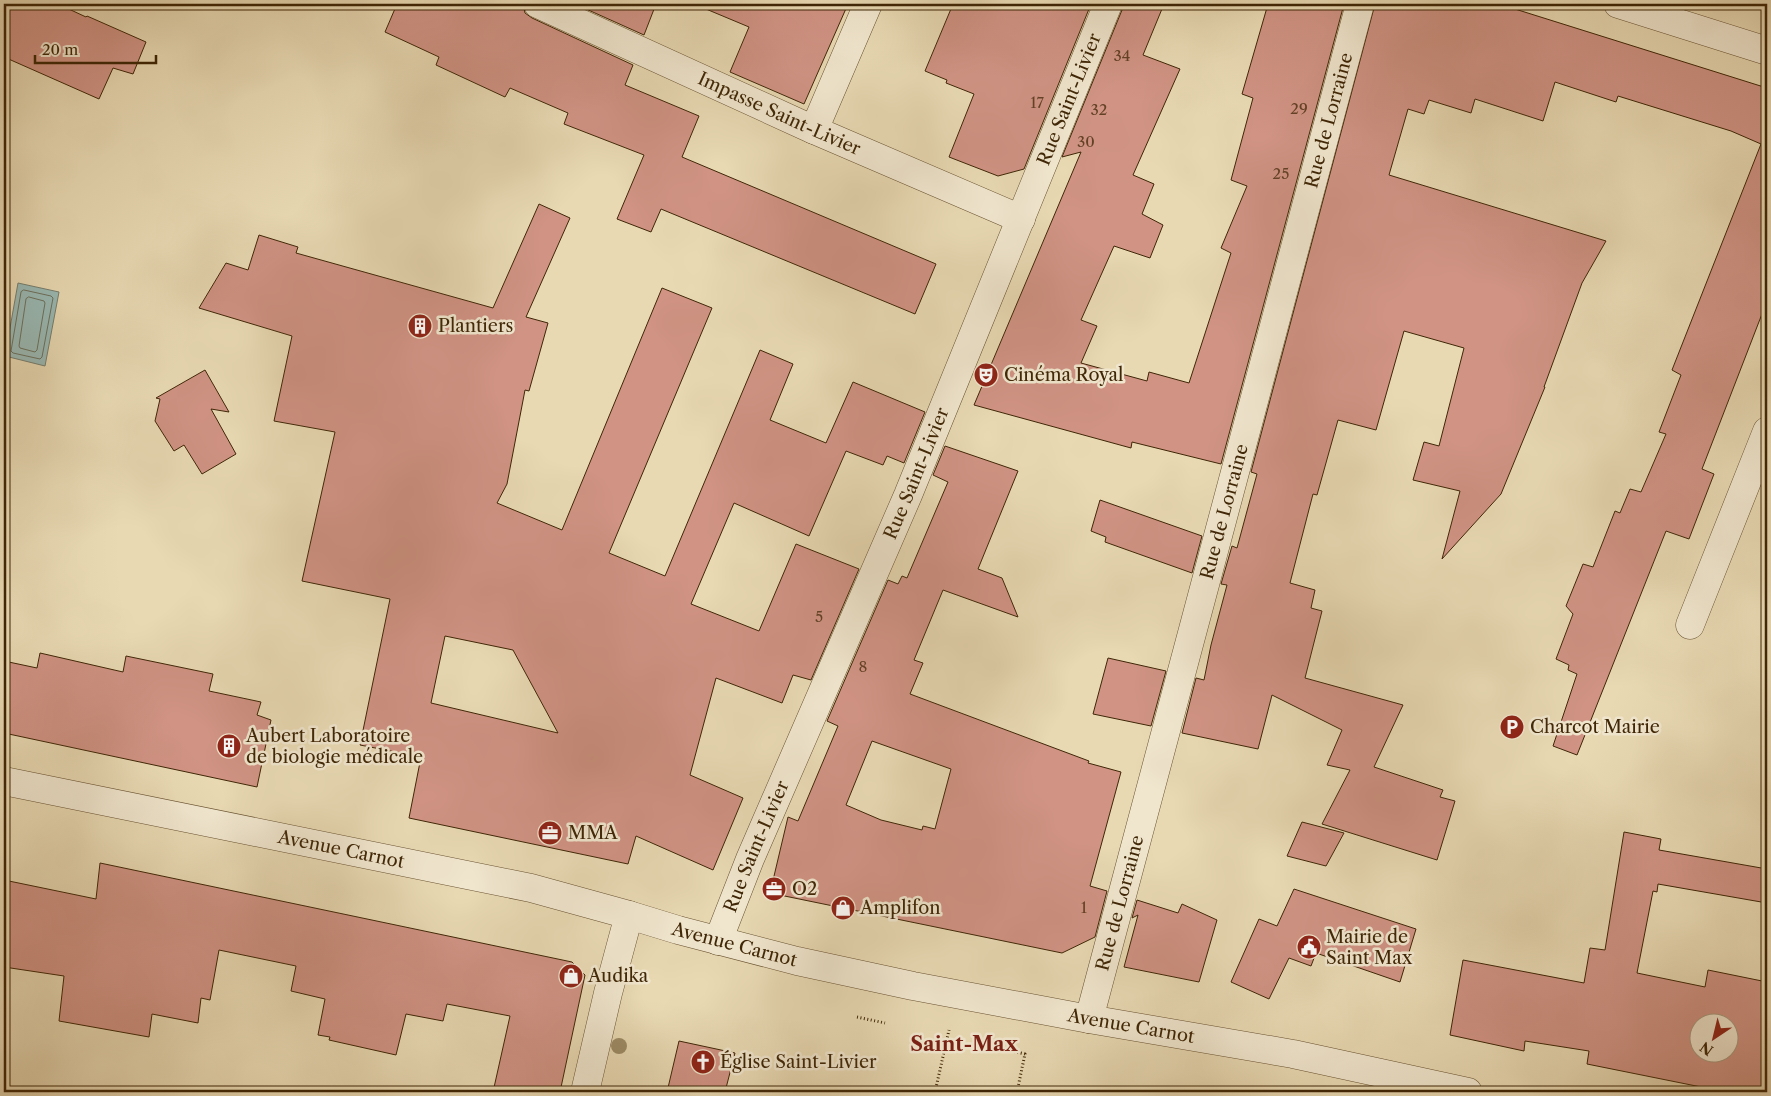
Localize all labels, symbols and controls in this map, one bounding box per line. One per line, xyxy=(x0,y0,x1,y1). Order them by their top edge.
street label: Rue Saint-Livier xyxy=(1032,30,1106,169)
scale bar xyxy=(35,32,156,64)
text: 20 m xyxy=(42,40,78,59)
house number: 34 xyxy=(1114,46,1130,65)
street label: Rue de Lorraine xyxy=(1300,50,1357,191)
street label: Impasse Saint-Livier xyxy=(694,67,864,160)
house number: 17 xyxy=(1030,93,1044,112)
house number: 29 xyxy=(1290,99,1308,118)
house number: 32 xyxy=(1091,100,1107,119)
house number: 30 xyxy=(1077,132,1095,151)
house number: 25 xyxy=(1273,164,1289,183)
building icon: Plantiers xyxy=(407,313,433,339)
place label: Plantiers xyxy=(438,315,513,337)
theatre icon: Cinéma Royal xyxy=(973,362,999,388)
place label: Cinéma Royal xyxy=(1004,364,1123,386)
street label: Rue Saint-Livier xyxy=(879,404,954,543)
street label: Rue de Lorraine xyxy=(1196,442,1253,582)
house number: 5 xyxy=(815,607,823,626)
house number: 8 xyxy=(859,657,868,676)
parking icon: Charcot Mairie xyxy=(1499,714,1525,740)
place label: Charcot Mairie xyxy=(1530,716,1660,738)
place label: Aubert Laboratoire de biologie médicale xyxy=(245,725,423,768)
building icon: Aubert Laboratoire de biologie médicale xyxy=(216,733,242,759)
street label: Rue Saint-Livier xyxy=(719,777,794,915)
office icon: MMA xyxy=(537,820,563,846)
place label: MMA xyxy=(568,822,618,844)
street label: Avenue Carnot xyxy=(275,826,407,873)
street label: Rue de Lorraine xyxy=(1091,833,1149,973)
office icon: O2 xyxy=(761,876,787,902)
place label: O2 xyxy=(792,878,817,900)
shop icon: Amplifon xyxy=(830,895,856,921)
place label: Amplifon xyxy=(859,897,941,919)
house number: 1 xyxy=(1081,898,1088,917)
street label: Avenue Carnot xyxy=(669,918,800,972)
place label: Mairie de Saint Max xyxy=(1326,926,1413,969)
public building icon: Mairie de Saint Max xyxy=(1296,934,1322,960)
shop icon: Audika xyxy=(558,963,584,989)
place label: Audika xyxy=(587,965,649,987)
street label: Avenue Carnot xyxy=(1065,1004,1197,1048)
north arrow xyxy=(1688,1014,1738,1064)
district label: Saint-Max xyxy=(910,1032,1019,1056)
text: N xyxy=(1696,1038,1717,1060)
church icon: Église Saint-Livier xyxy=(690,1049,716,1075)
place label: Église Saint-Livier xyxy=(720,1050,877,1073)

